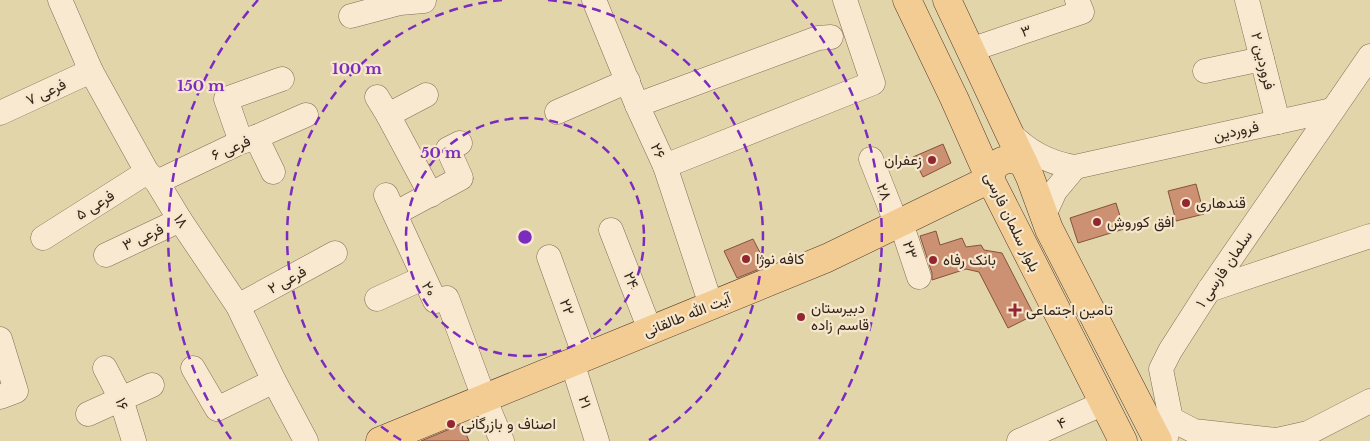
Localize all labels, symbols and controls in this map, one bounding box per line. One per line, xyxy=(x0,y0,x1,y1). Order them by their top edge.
street label: ۳ xyxy=(1018,20,1034,41)
street label: فروردین ۲ xyxy=(1246,30,1280,92)
text: 100 m xyxy=(332,59,382,78)
street label: فرعی ۷ xyxy=(23,74,69,110)
text: 150 m xyxy=(177,76,225,95)
street label: فروردین xyxy=(1211,116,1261,146)
street label: فرعی ۶ xyxy=(208,131,254,165)
street label: ۲۶ xyxy=(647,140,670,162)
text: 50 m xyxy=(421,143,462,162)
place label: زعفران xyxy=(884,150,922,169)
marker: زعفران xyxy=(926,154,938,166)
street label: بلوار سلمان فارسی xyxy=(979,169,1045,275)
street label: ۲۸ xyxy=(873,181,896,203)
street label: فرعی ۵ xyxy=(72,185,118,225)
place label: قندهاری xyxy=(1196,193,1246,213)
marker: قندهاری xyxy=(1180,197,1192,209)
street label: ۱۸ xyxy=(170,210,193,232)
place label: افق کوروش xyxy=(1107,212,1175,232)
marker: افق کوروش xyxy=(1091,216,1103,228)
street label: فرعی ۳ xyxy=(119,219,167,255)
street label: سلمان فارسی ۱ xyxy=(1191,227,1257,311)
centre of rings xyxy=(516,228,534,246)
street label: ۲۳ xyxy=(899,238,922,261)
place label: کافه نوژا xyxy=(756,249,805,268)
place label: بانک رفاه xyxy=(943,250,996,269)
marker: کافه نوژا xyxy=(740,253,752,265)
marker: بانک رفاه xyxy=(927,254,939,266)
street label: فرعی ۲ xyxy=(264,261,310,299)
street label: ۲۴ xyxy=(620,269,643,291)
street label: ۲۰ xyxy=(418,278,441,299)
street label: آیت الله طالقانی xyxy=(640,288,735,342)
street label: ۲۲ xyxy=(556,296,579,318)
place label: دبیرستان قاسم زاده xyxy=(811,298,869,335)
place label: تامین اجتماعی xyxy=(1026,300,1113,320)
marker: تامین اجتماعی xyxy=(1008,303,1022,317)
marker: دبیرستان قاسم زاده xyxy=(795,311,807,323)
street label: ۲۱ xyxy=(575,393,596,411)
street label: ۱۶ xyxy=(112,395,133,413)
street label: ۴ xyxy=(1054,412,1070,433)
place label: اصناف و بازرگانی xyxy=(461,414,556,434)
marker: اصناف و بازرگانی xyxy=(445,418,457,430)

